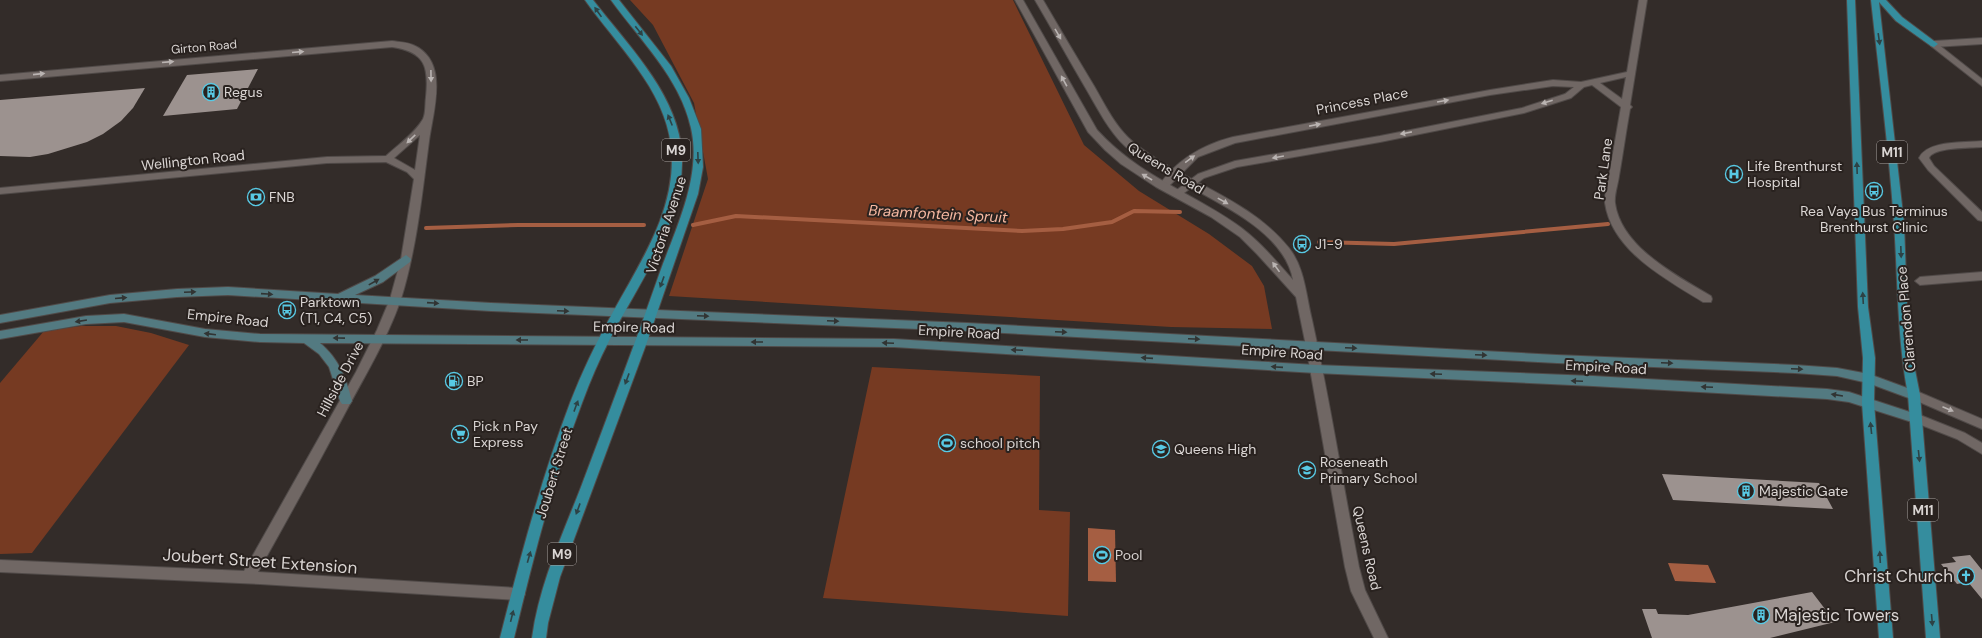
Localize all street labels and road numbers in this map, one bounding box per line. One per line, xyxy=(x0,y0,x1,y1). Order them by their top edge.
street label: Girton Road xyxy=(170,36,238,58)
street label: Princess Place xyxy=(1315,83,1410,119)
street label: Park Lane xyxy=(1590,137,1616,201)
street label: Queens Road xyxy=(1124,138,1208,198)
road number: M9 xyxy=(662,139,690,161)
road number: M11 xyxy=(1877,141,1907,163)
street label: Wellington Road xyxy=(140,146,246,174)
street label: Victoria Avenue xyxy=(642,174,690,276)
street label: Clarendon Place xyxy=(1892,266,1920,372)
street label: Empire Road xyxy=(186,305,270,331)
street label: Empire Road xyxy=(593,317,675,337)
street label: Empire Road xyxy=(918,321,1000,343)
street label: Hillside Drive xyxy=(313,338,367,420)
street label: Empire Road xyxy=(1241,340,1323,364)
street label: Empire Road xyxy=(1565,356,1647,378)
street label: Joubert Street xyxy=(532,425,576,521)
road number: M11 xyxy=(1908,499,1938,521)
street label: Queens Road xyxy=(1349,504,1385,592)
street label: Joubert Street Extension xyxy=(162,543,358,579)
road number: M9 xyxy=(548,543,576,565)

